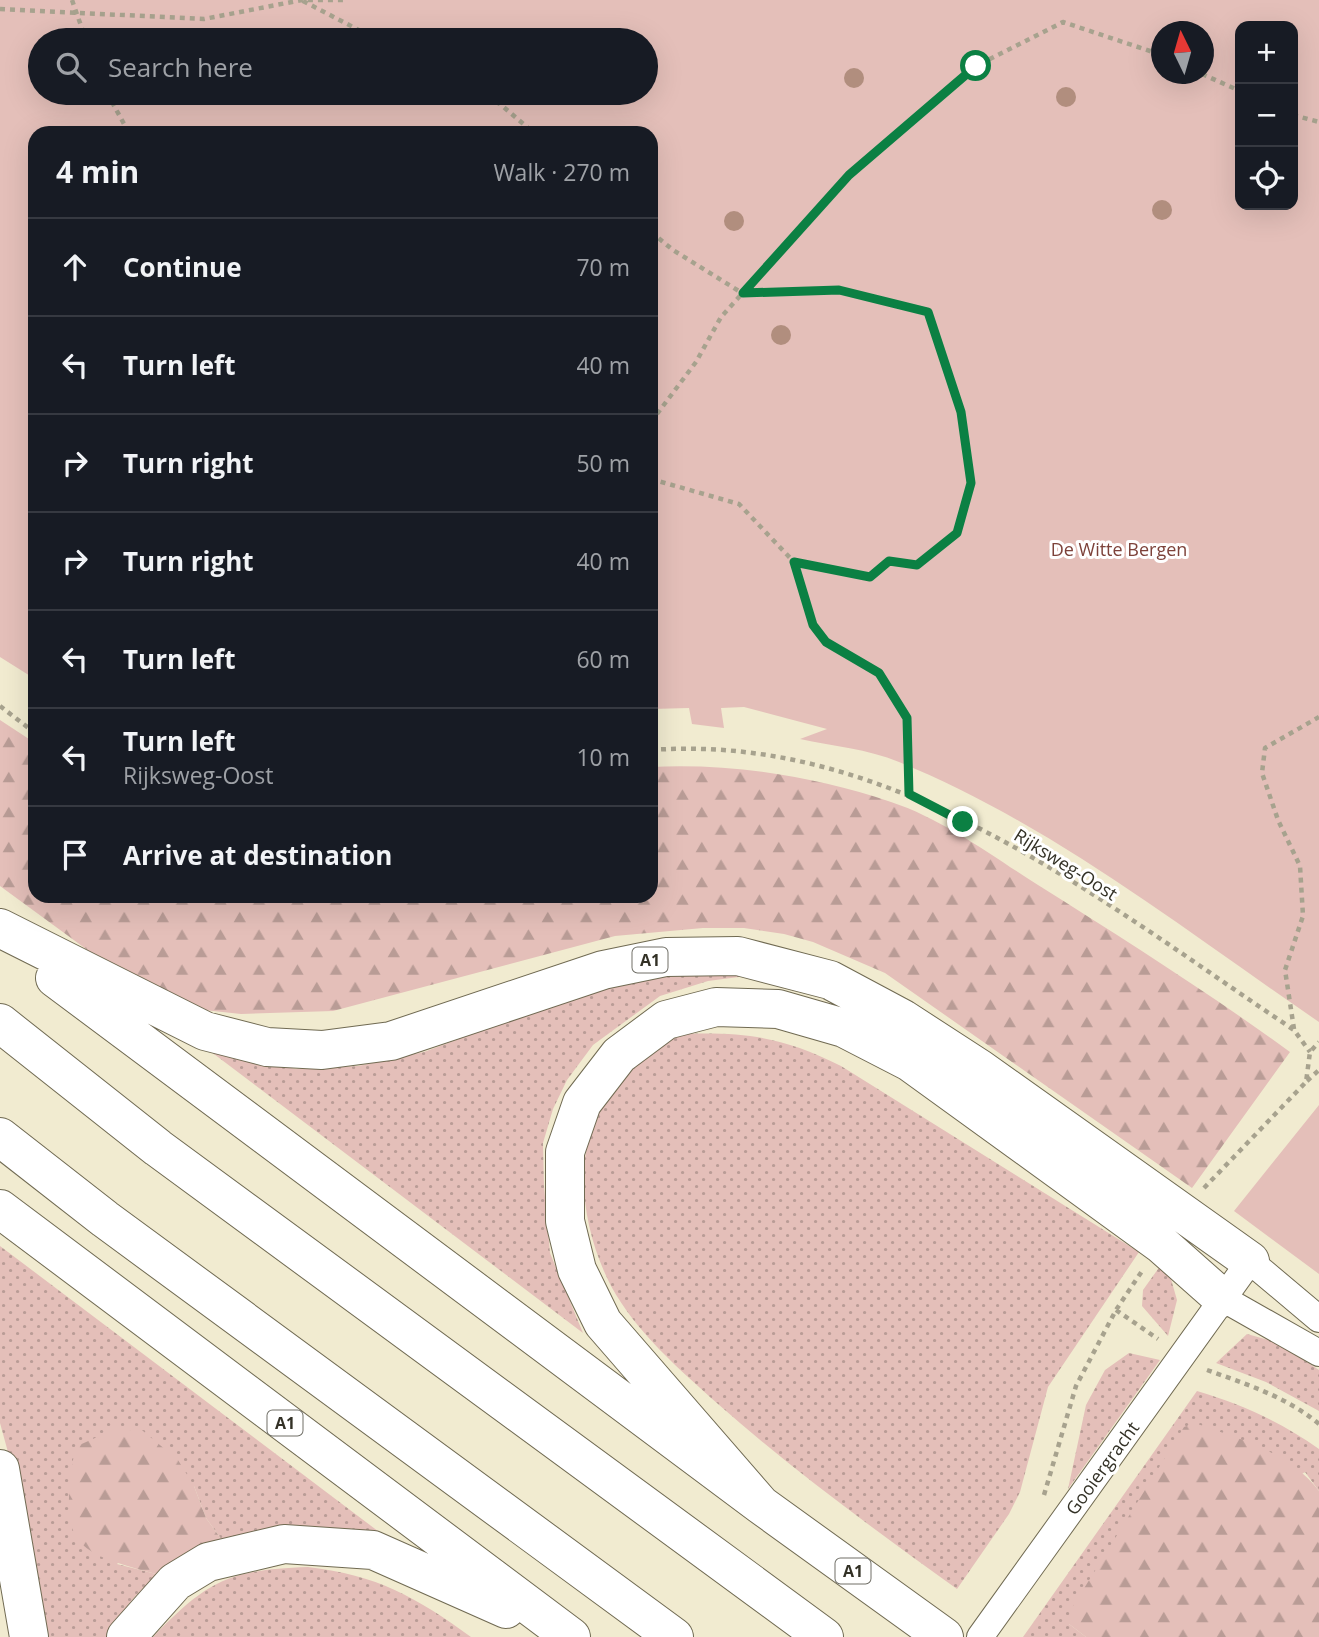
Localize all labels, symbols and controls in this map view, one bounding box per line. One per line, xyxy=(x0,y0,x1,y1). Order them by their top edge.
north arrow xyxy=(1151,21,1214,84)
map controls xyxy=(1235,21,1298,210)
button: + xyxy=(1235,21,1298,84)
search box xyxy=(28,28,658,105)
icon: search xyxy=(52,48,90,86)
text: Search here xyxy=(108,49,253,85)
route start xyxy=(960,50,991,81)
button: − xyxy=(1235,84,1298,147)
button: locate xyxy=(1235,147,1298,210)
text: 4 min xyxy=(56,151,139,192)
text: Walk · 270 m xyxy=(493,156,630,188)
icon: ahead xyxy=(56,248,94,286)
text: Continue xyxy=(123,249,242,285)
text: 70 m xyxy=(576,251,630,283)
icon: left xyxy=(56,346,94,384)
text: Turn left xyxy=(123,347,235,383)
text: 40 m xyxy=(576,349,630,381)
icon: right xyxy=(56,444,94,482)
text: Turn right xyxy=(123,445,254,481)
text: 50 m xyxy=(576,447,630,479)
park label: De Witte Bergen xyxy=(1051,537,1187,561)
icon: right xyxy=(56,542,94,580)
text: Turn right xyxy=(123,543,254,579)
text: 40 m xyxy=(576,545,630,577)
icon: left xyxy=(56,640,94,678)
text: Turn left xyxy=(123,641,235,677)
text: 60 m xyxy=(576,643,630,675)
text: Turn left xyxy=(123,723,235,759)
icon: left xyxy=(56,738,94,776)
text: 10 m xyxy=(576,741,630,773)
text: Rijksweg-Oost xyxy=(123,759,273,791)
route end xyxy=(947,806,978,837)
street label: Rijksweg-Oost xyxy=(1010,823,1122,905)
icon: arrive xyxy=(56,836,94,874)
text: Arrive at destination xyxy=(123,837,392,873)
road number: A1 xyxy=(632,948,668,972)
road number: A1 xyxy=(268,1410,302,1436)
street label: Gooiergracht xyxy=(1060,1416,1144,1520)
road number: A1 xyxy=(836,1558,870,1583)

